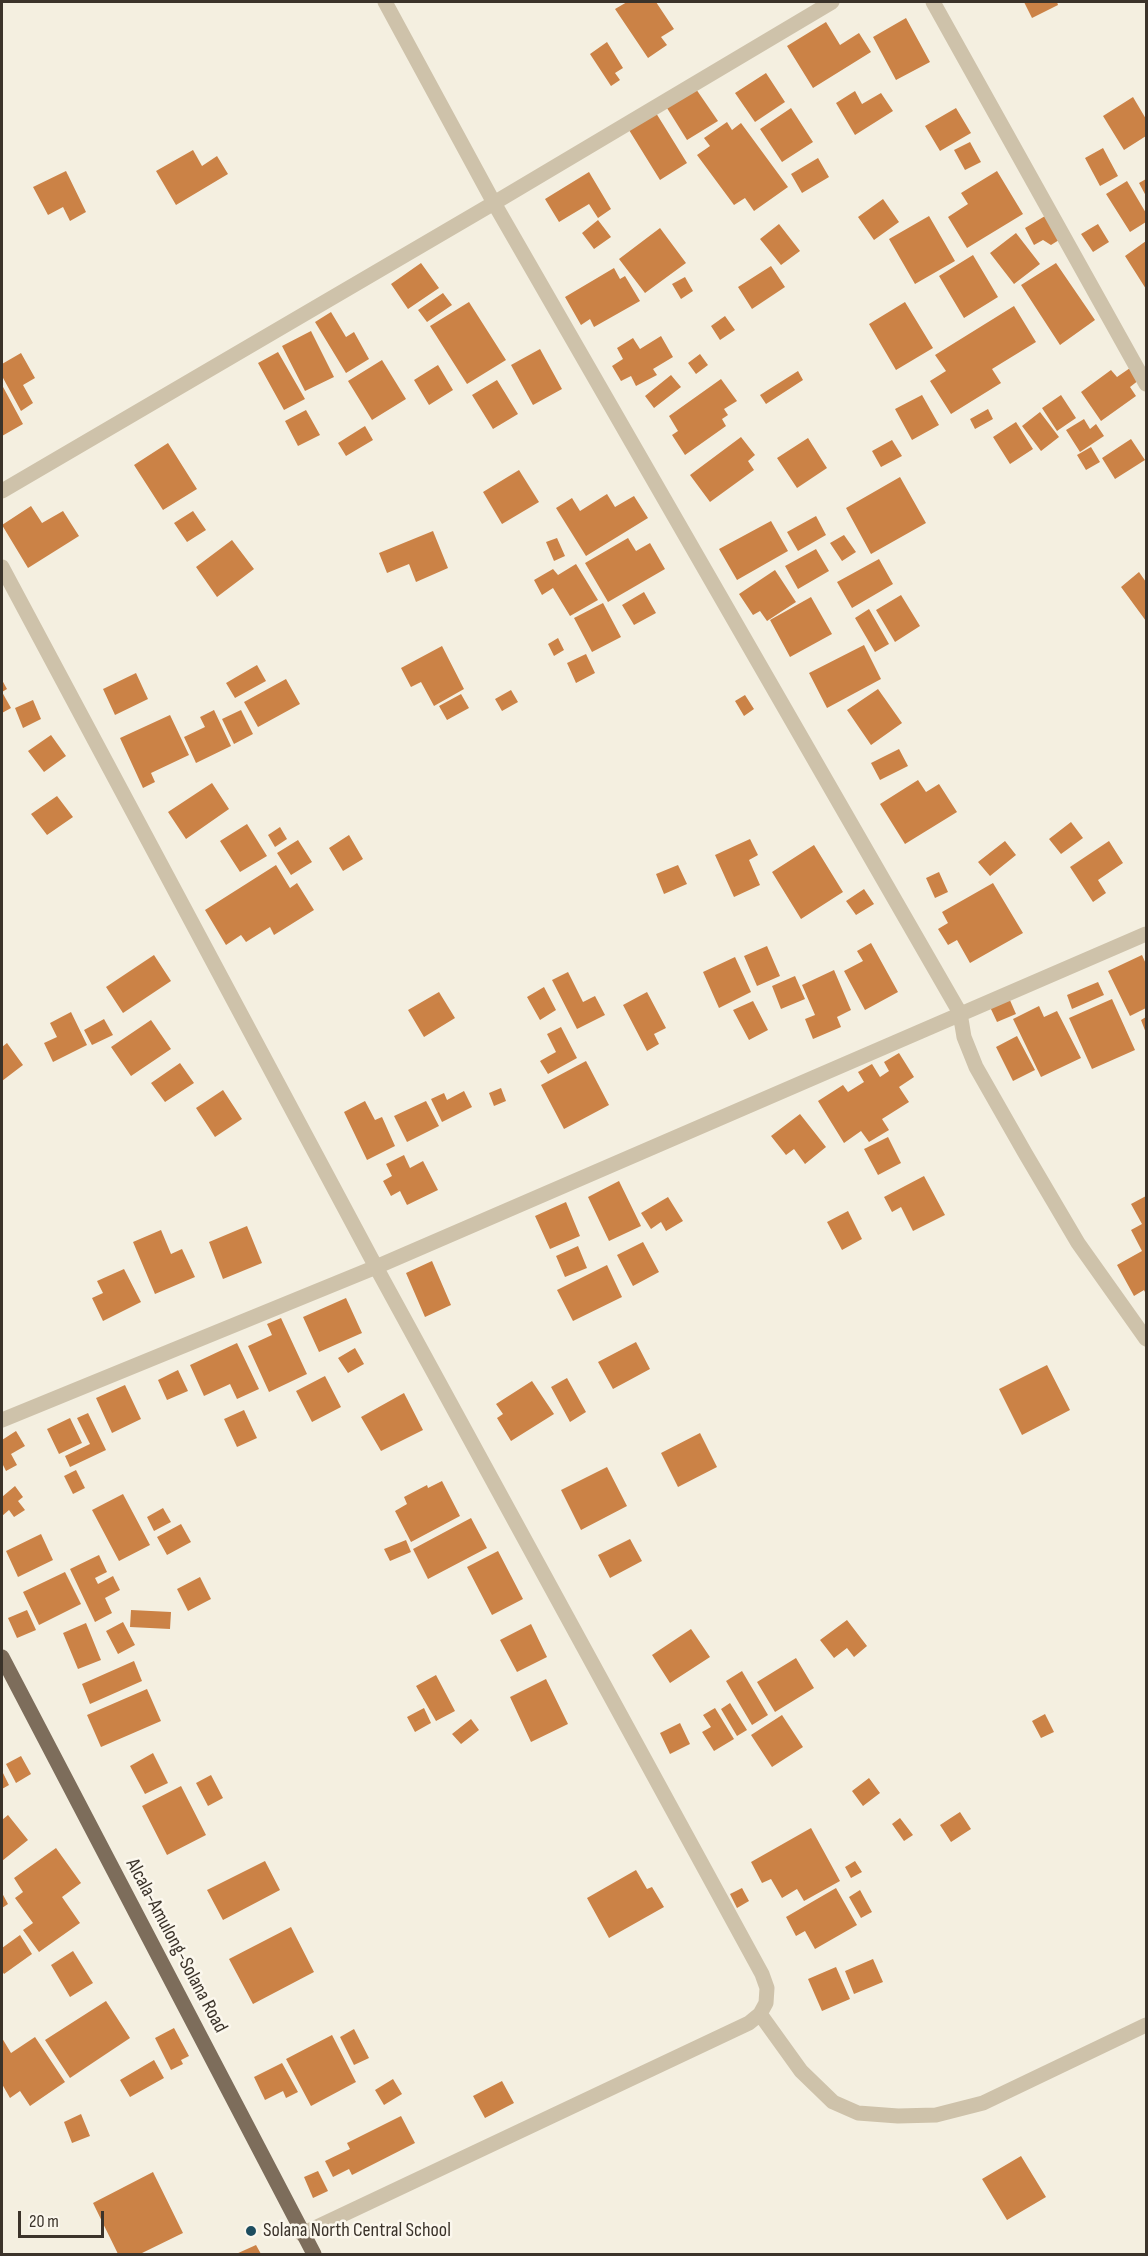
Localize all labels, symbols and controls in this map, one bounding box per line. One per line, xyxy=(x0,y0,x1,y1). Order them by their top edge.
street label: Alcala-Amulong-Solana Road xyxy=(120,1855,232,2037)
scale bar xyxy=(21,2199,106,2237)
text: 20 m xyxy=(29,2211,59,2232)
place label: Solana North Central School xyxy=(263,2219,451,2243)
marker: Solana North Central School xyxy=(244,2224,258,2238)

